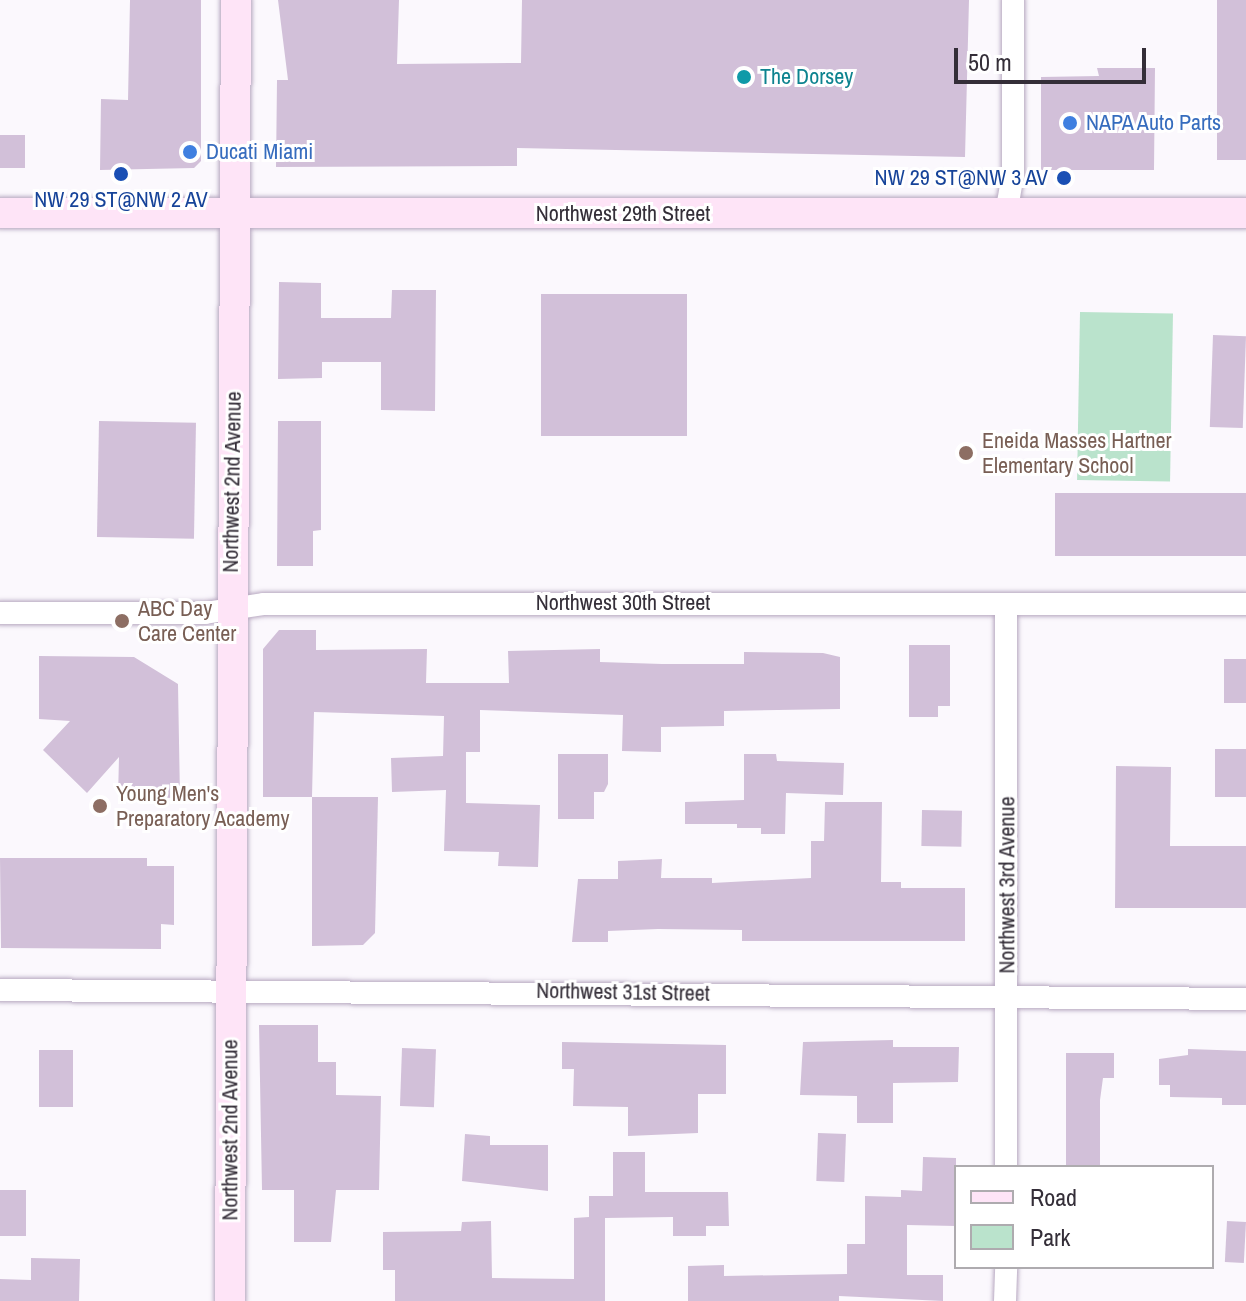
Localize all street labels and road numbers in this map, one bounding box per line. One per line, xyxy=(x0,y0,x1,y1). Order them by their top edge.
street label: Northwest 29th Street xyxy=(536,201,710,227)
street label: Northwest 2nd Avenue xyxy=(217,391,247,573)
street label: Northwest 30th Street xyxy=(536,590,710,616)
street label: Northwest 3rd Avenue xyxy=(994,796,1020,974)
street label: Northwest 31st Street xyxy=(536,977,710,1007)
street label: Northwest 2nd Avenue xyxy=(217,1039,243,1221)

